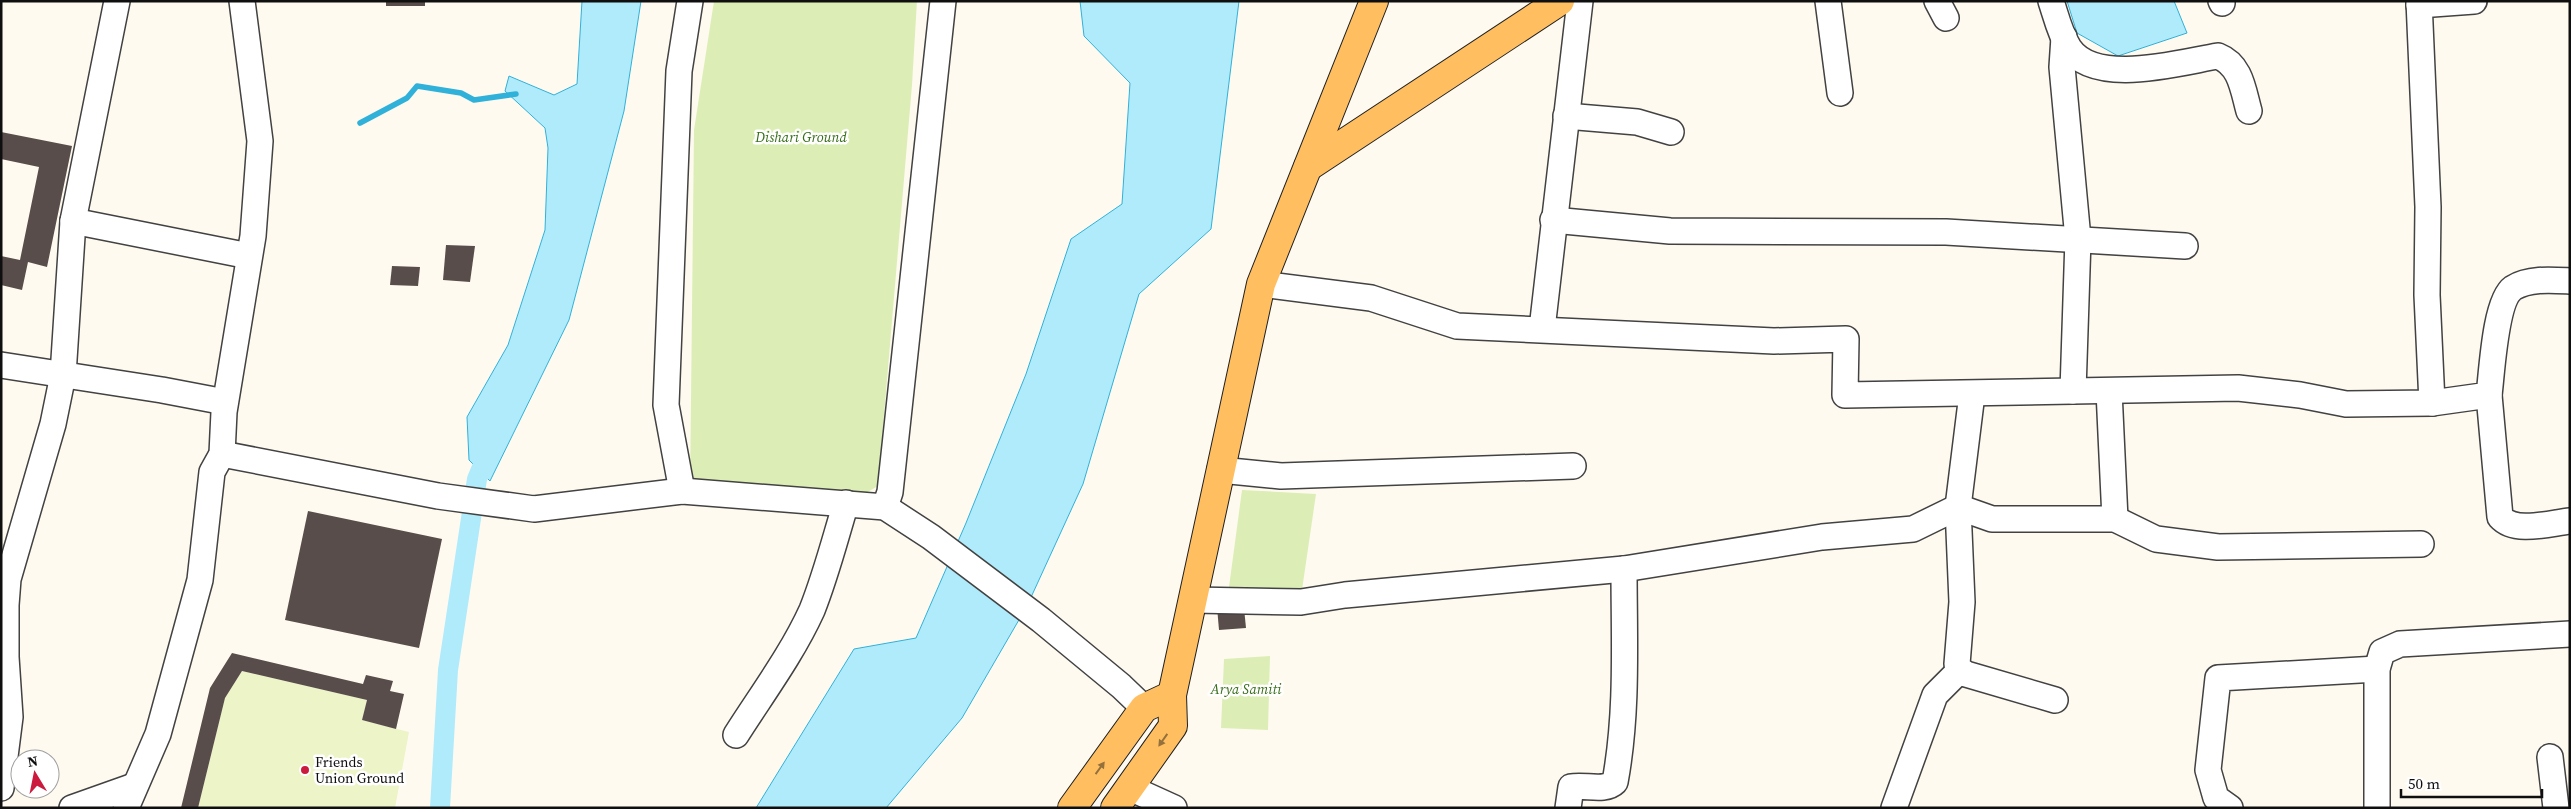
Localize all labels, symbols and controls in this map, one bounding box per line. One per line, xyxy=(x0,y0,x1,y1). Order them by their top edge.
park label: Dishari Ground xyxy=(754,127,847,147)
park label: Arya Samiti xyxy=(1210,679,1282,699)
one-way arrow xyxy=(1158,734,1168,747)
north arrow xyxy=(10,749,60,799)
text: N xyxy=(26,750,40,772)
place label: Friends Union Ground xyxy=(315,752,404,788)
one-way arrow xyxy=(1095,762,1106,775)
marker: Friends Union Ground xyxy=(299,764,311,776)
scale bar xyxy=(2401,766,2542,798)
text: 50 m xyxy=(2408,773,2440,794)

